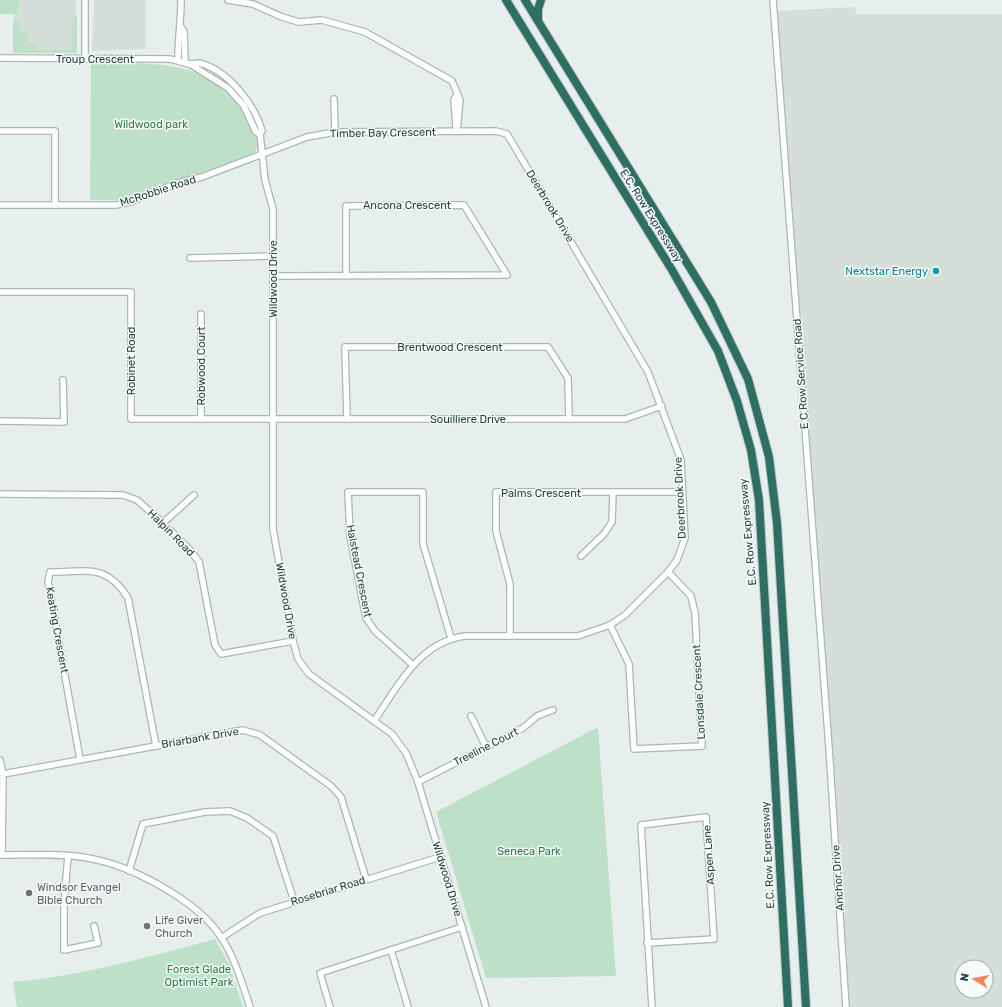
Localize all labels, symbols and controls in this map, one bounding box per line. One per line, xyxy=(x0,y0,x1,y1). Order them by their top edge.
street label: Troup Crescent xyxy=(56,53,135,66)
park label: Wildwood park xyxy=(114,118,188,131)
street label: Timber Bay Crescent xyxy=(330,126,437,140)
street label: Deerbrook Drive xyxy=(523,167,577,245)
street label: E.C. Row Expressway xyxy=(617,167,685,265)
street label: McRobbie Road xyxy=(118,173,198,209)
street label: Ancona Crescent xyxy=(363,199,452,212)
street label: Wildwood Drive xyxy=(267,240,280,318)
place label: Nextstar Energy xyxy=(845,265,928,278)
marker: Nextstar Energy xyxy=(931,266,941,276)
street label: E C Row Service Road xyxy=(791,318,811,430)
street label: Robwood Court xyxy=(195,326,208,406)
street label: Robinet Road xyxy=(125,327,138,395)
street label: Brentwood Crescent xyxy=(397,341,503,354)
street label: Souilliere Drive xyxy=(430,413,506,426)
street label: Deerbrook Drive xyxy=(671,457,689,539)
street label: E.C. Row Expressway xyxy=(737,478,759,586)
street label: Palms Crescent xyxy=(501,487,582,500)
street label: Halpin Road xyxy=(145,507,197,559)
street label: Halstead Crescent xyxy=(344,523,375,619)
street label: Wildwood Drive xyxy=(273,562,299,640)
street label: Keating Crescent xyxy=(43,586,71,675)
street label: Lonsdale Crescent xyxy=(690,643,708,740)
street label: Briarbank Drive xyxy=(160,725,240,751)
street label: Treeline Court xyxy=(451,725,521,769)
street label: E.C. Row Expressway xyxy=(759,801,777,909)
street label: Aspen Lane xyxy=(700,825,718,885)
street label: Wildwood Drive xyxy=(429,840,465,918)
park label: Seneca Park xyxy=(497,845,561,858)
street label: Anchor Drive xyxy=(829,845,847,911)
street label: Rosebriar Road xyxy=(289,873,367,909)
place label: Windsor Evangel Bible Church xyxy=(37,881,121,907)
marker: Windsor Evangel Bible Church xyxy=(24,888,34,898)
place label: Life Giver Church xyxy=(155,914,204,940)
marker: Life Giver Church xyxy=(142,921,152,931)
north arrow xyxy=(954,959,994,999)
park label: Forest Glade Optimist Park xyxy=(165,963,234,989)
text: N xyxy=(958,972,972,982)

